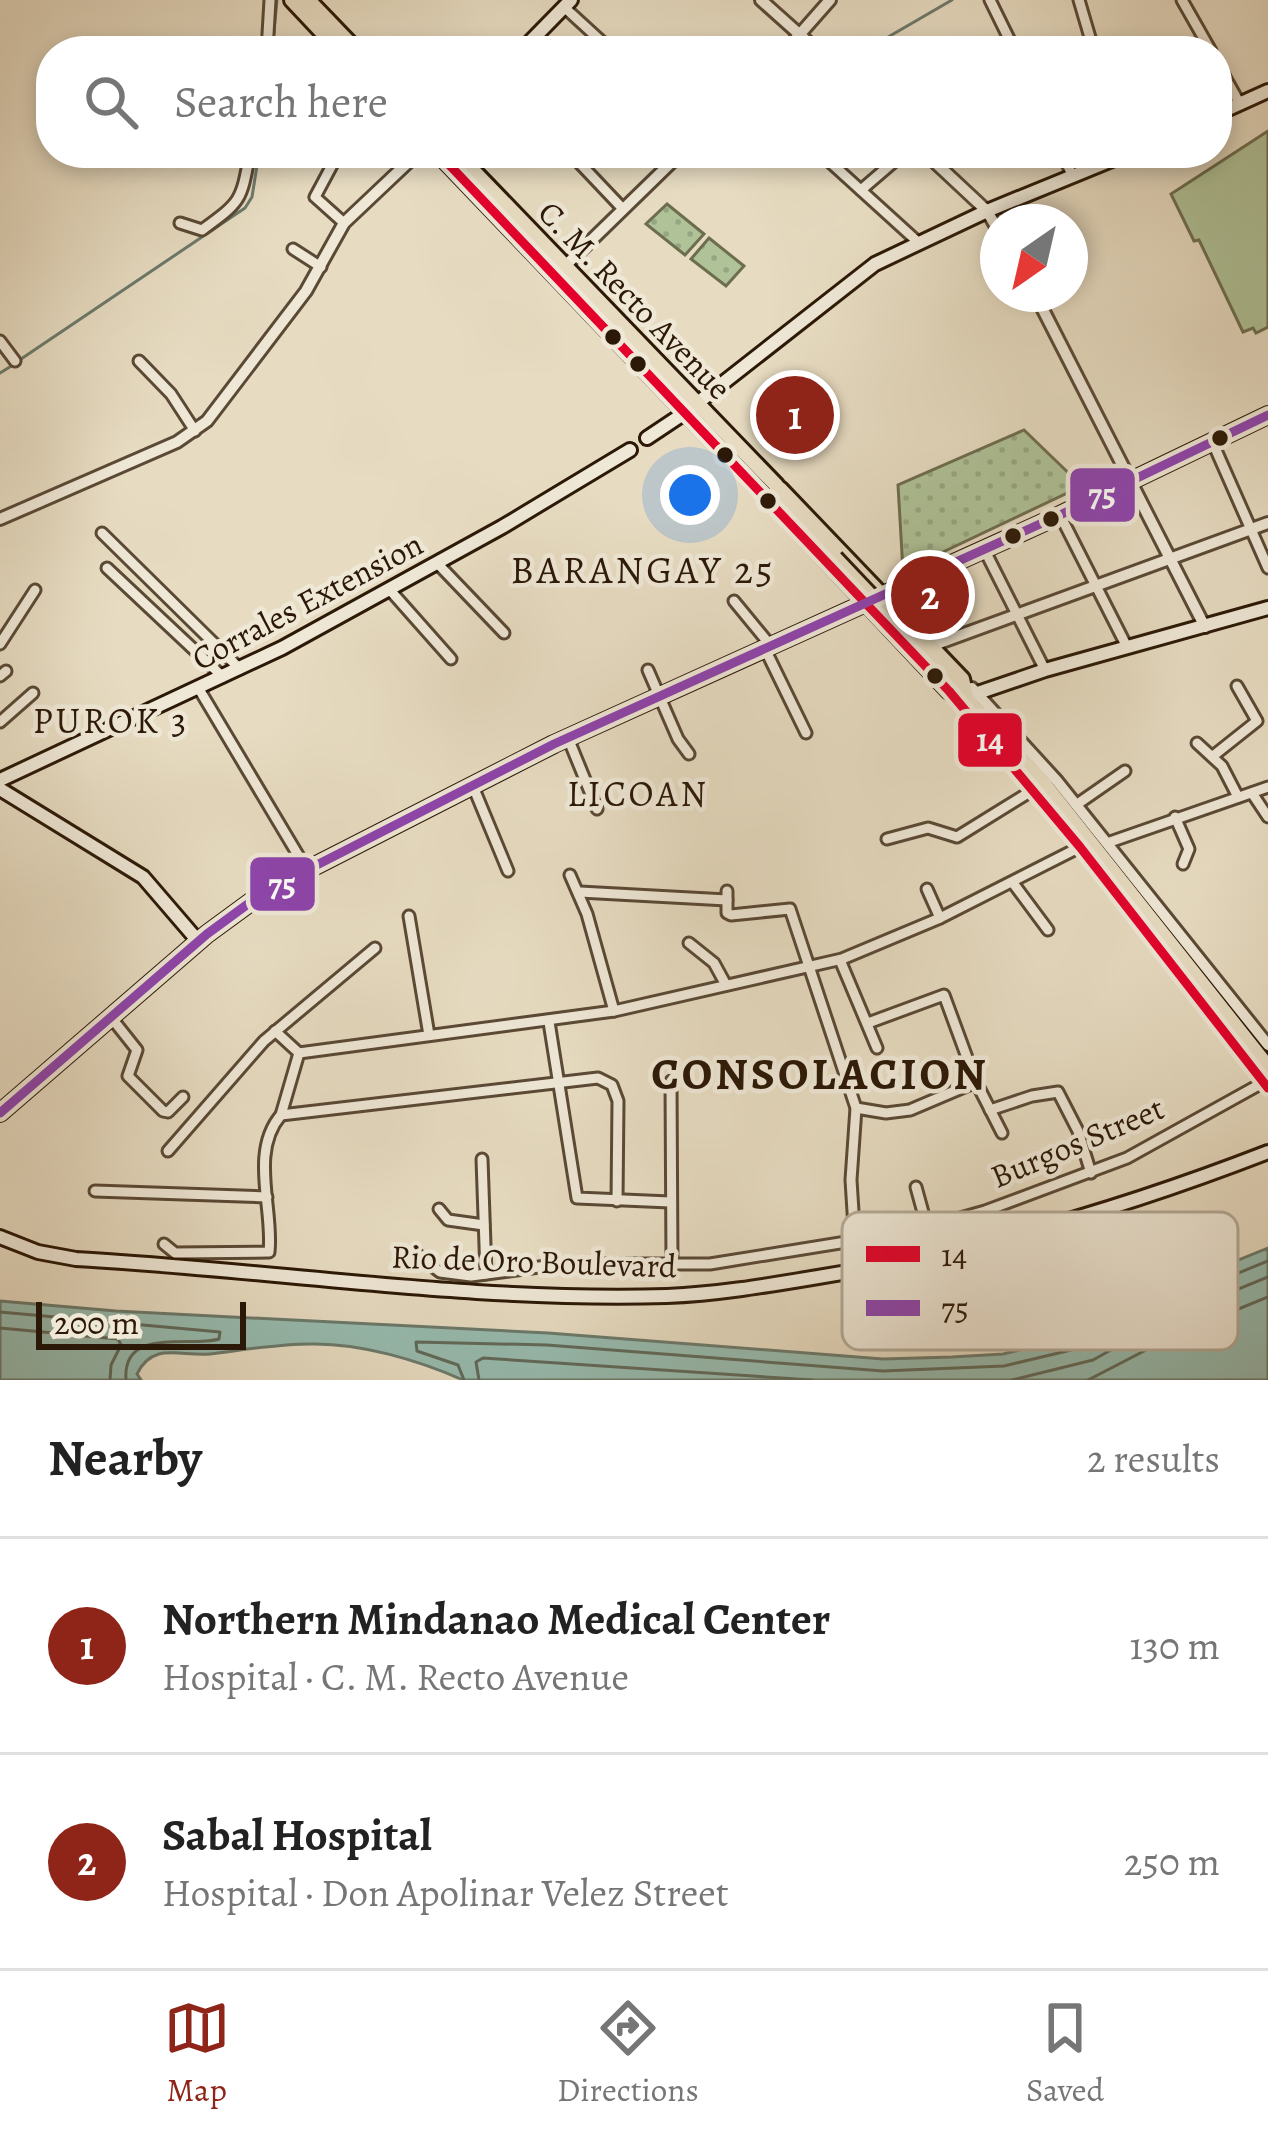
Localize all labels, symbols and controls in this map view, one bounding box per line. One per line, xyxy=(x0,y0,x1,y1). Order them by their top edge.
search box xyxy=(36,36,1232,168)
icon: search xyxy=(78,69,144,135)
text: Search here xyxy=(174,71,388,133)
street label: C. M. Recto Avenue xyxy=(528,191,742,409)
north arrow xyxy=(980,204,1088,312)
unlabelled marker xyxy=(602,326,624,348)
unlabelled marker xyxy=(627,353,649,375)
pin: 1 xyxy=(756,370,834,460)
unlabelled marker xyxy=(1209,427,1231,449)
unlabelled marker xyxy=(714,444,736,466)
your location xyxy=(660,465,720,525)
line badge: 75 xyxy=(1068,466,1137,524)
text: 75 xyxy=(1088,472,1116,517)
unlabelled marker xyxy=(757,490,779,512)
unlabelled marker xyxy=(1040,508,1062,530)
street label: Corrales Extension xyxy=(184,521,430,681)
unlabelled marker xyxy=(1002,525,1024,547)
district label: BARANGAY 25 xyxy=(511,543,775,596)
pin: 2 xyxy=(891,550,969,640)
unlabelled marker xyxy=(924,665,946,687)
district label: PUROK 3 xyxy=(33,696,189,745)
line badge: 14 xyxy=(956,711,1024,769)
text: 14 xyxy=(976,717,1004,762)
district label: LICOAN xyxy=(567,769,709,818)
line badge: 75 xyxy=(248,855,317,913)
text: 75 xyxy=(268,862,296,907)
district label: CONSOLACION xyxy=(651,1043,989,1105)
street label: Burgos Street xyxy=(983,1085,1171,1199)
legend xyxy=(842,1212,1238,1350)
text: 14 xyxy=(941,1232,967,1277)
street label: Rio de Oro Boulevard xyxy=(391,1234,678,1288)
text: 75 xyxy=(941,1286,969,1331)
scale bar xyxy=(36,1296,246,1349)
text: 200 m xyxy=(54,1300,139,1345)
text: Nearby xyxy=(48,1423,202,1493)
text: 2 results xyxy=(1087,1432,1220,1485)
text: Northern Mindanao Medical Center xyxy=(162,1588,830,1650)
text: 1 xyxy=(80,1619,94,1672)
text: 130 m xyxy=(1129,1619,1220,1672)
text: Hospital · C. M. Recto Avenue xyxy=(162,1650,629,1703)
text: Sabal Hospital xyxy=(162,1804,432,1866)
text: 2 xyxy=(78,1835,96,1888)
text: 250 m xyxy=(1124,1835,1220,1888)
text: Hospital · Don Apolinar Velez Street xyxy=(162,1866,729,1919)
tab: Map xyxy=(164,1995,230,2112)
tab: Directions xyxy=(557,1995,699,2112)
tab: Saved xyxy=(1026,1995,1104,2112)

